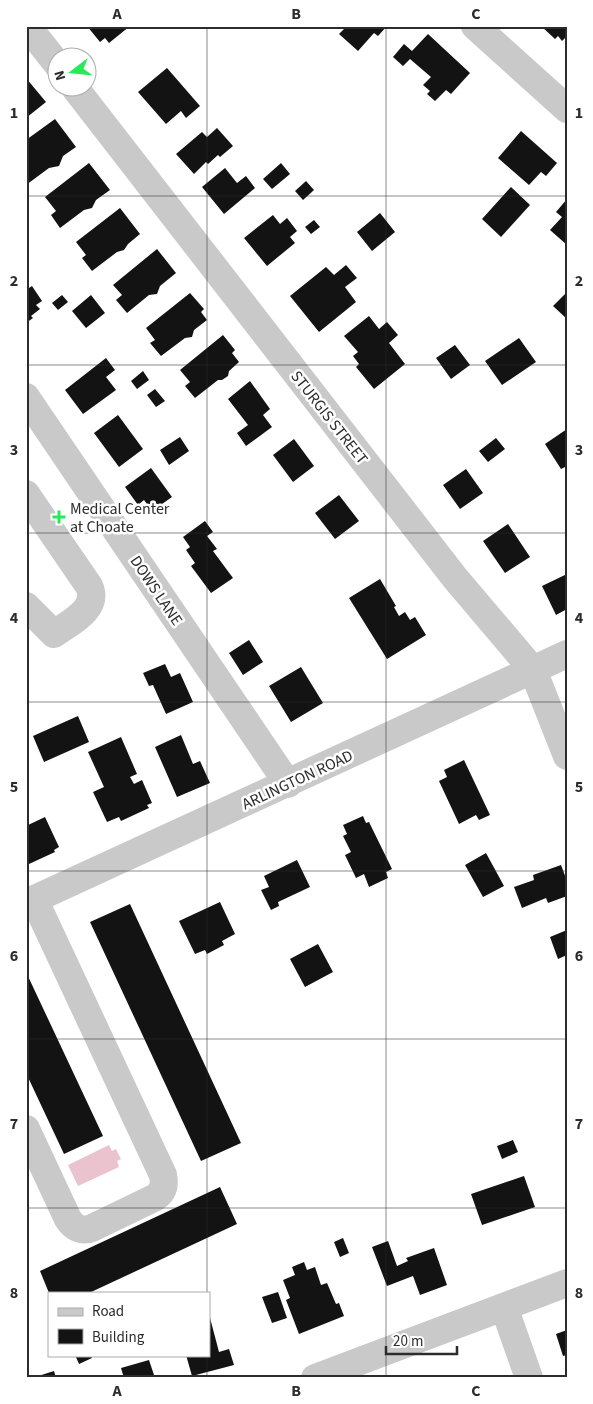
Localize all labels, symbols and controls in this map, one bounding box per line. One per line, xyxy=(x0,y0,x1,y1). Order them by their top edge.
text: A xyxy=(111,3,122,25)
text: B xyxy=(291,3,301,25)
text: C xyxy=(471,3,481,25)
north arrow xyxy=(48,48,98,98)
text: N xyxy=(50,68,71,83)
text: 1 xyxy=(10,102,18,124)
text: 1 xyxy=(575,102,583,124)
text: 2 xyxy=(10,270,18,292)
text: 2 xyxy=(575,270,583,292)
street label: STURGIS STREET xyxy=(286,366,373,469)
text: 3 xyxy=(10,439,18,461)
text: 3 xyxy=(575,439,583,461)
place label: Medical Center at Choate xyxy=(70,498,170,538)
marker: Medical Center at Choate xyxy=(52,510,66,524)
street label: DOWS LANE xyxy=(125,551,188,630)
text: 4 xyxy=(10,607,19,629)
text: 4 xyxy=(575,607,584,629)
street label: ARLINGTON ROAD xyxy=(238,744,357,815)
text: 5 xyxy=(10,776,18,798)
text: 5 xyxy=(575,776,583,798)
text: 6 xyxy=(10,945,18,967)
text: 6 xyxy=(575,945,583,967)
text: 7 xyxy=(10,1113,18,1135)
text: 7 xyxy=(575,1113,583,1135)
text: 8 xyxy=(10,1282,18,1304)
text: 8 xyxy=(575,1282,583,1304)
legend xyxy=(48,1292,210,1356)
text: Road xyxy=(92,1301,124,1322)
scale bar xyxy=(386,1324,457,1356)
text: Building xyxy=(92,1327,145,1348)
text: 20 m xyxy=(393,1331,423,1352)
text: A xyxy=(111,1380,122,1402)
text: B xyxy=(291,1380,301,1402)
text: C xyxy=(471,1380,481,1402)

